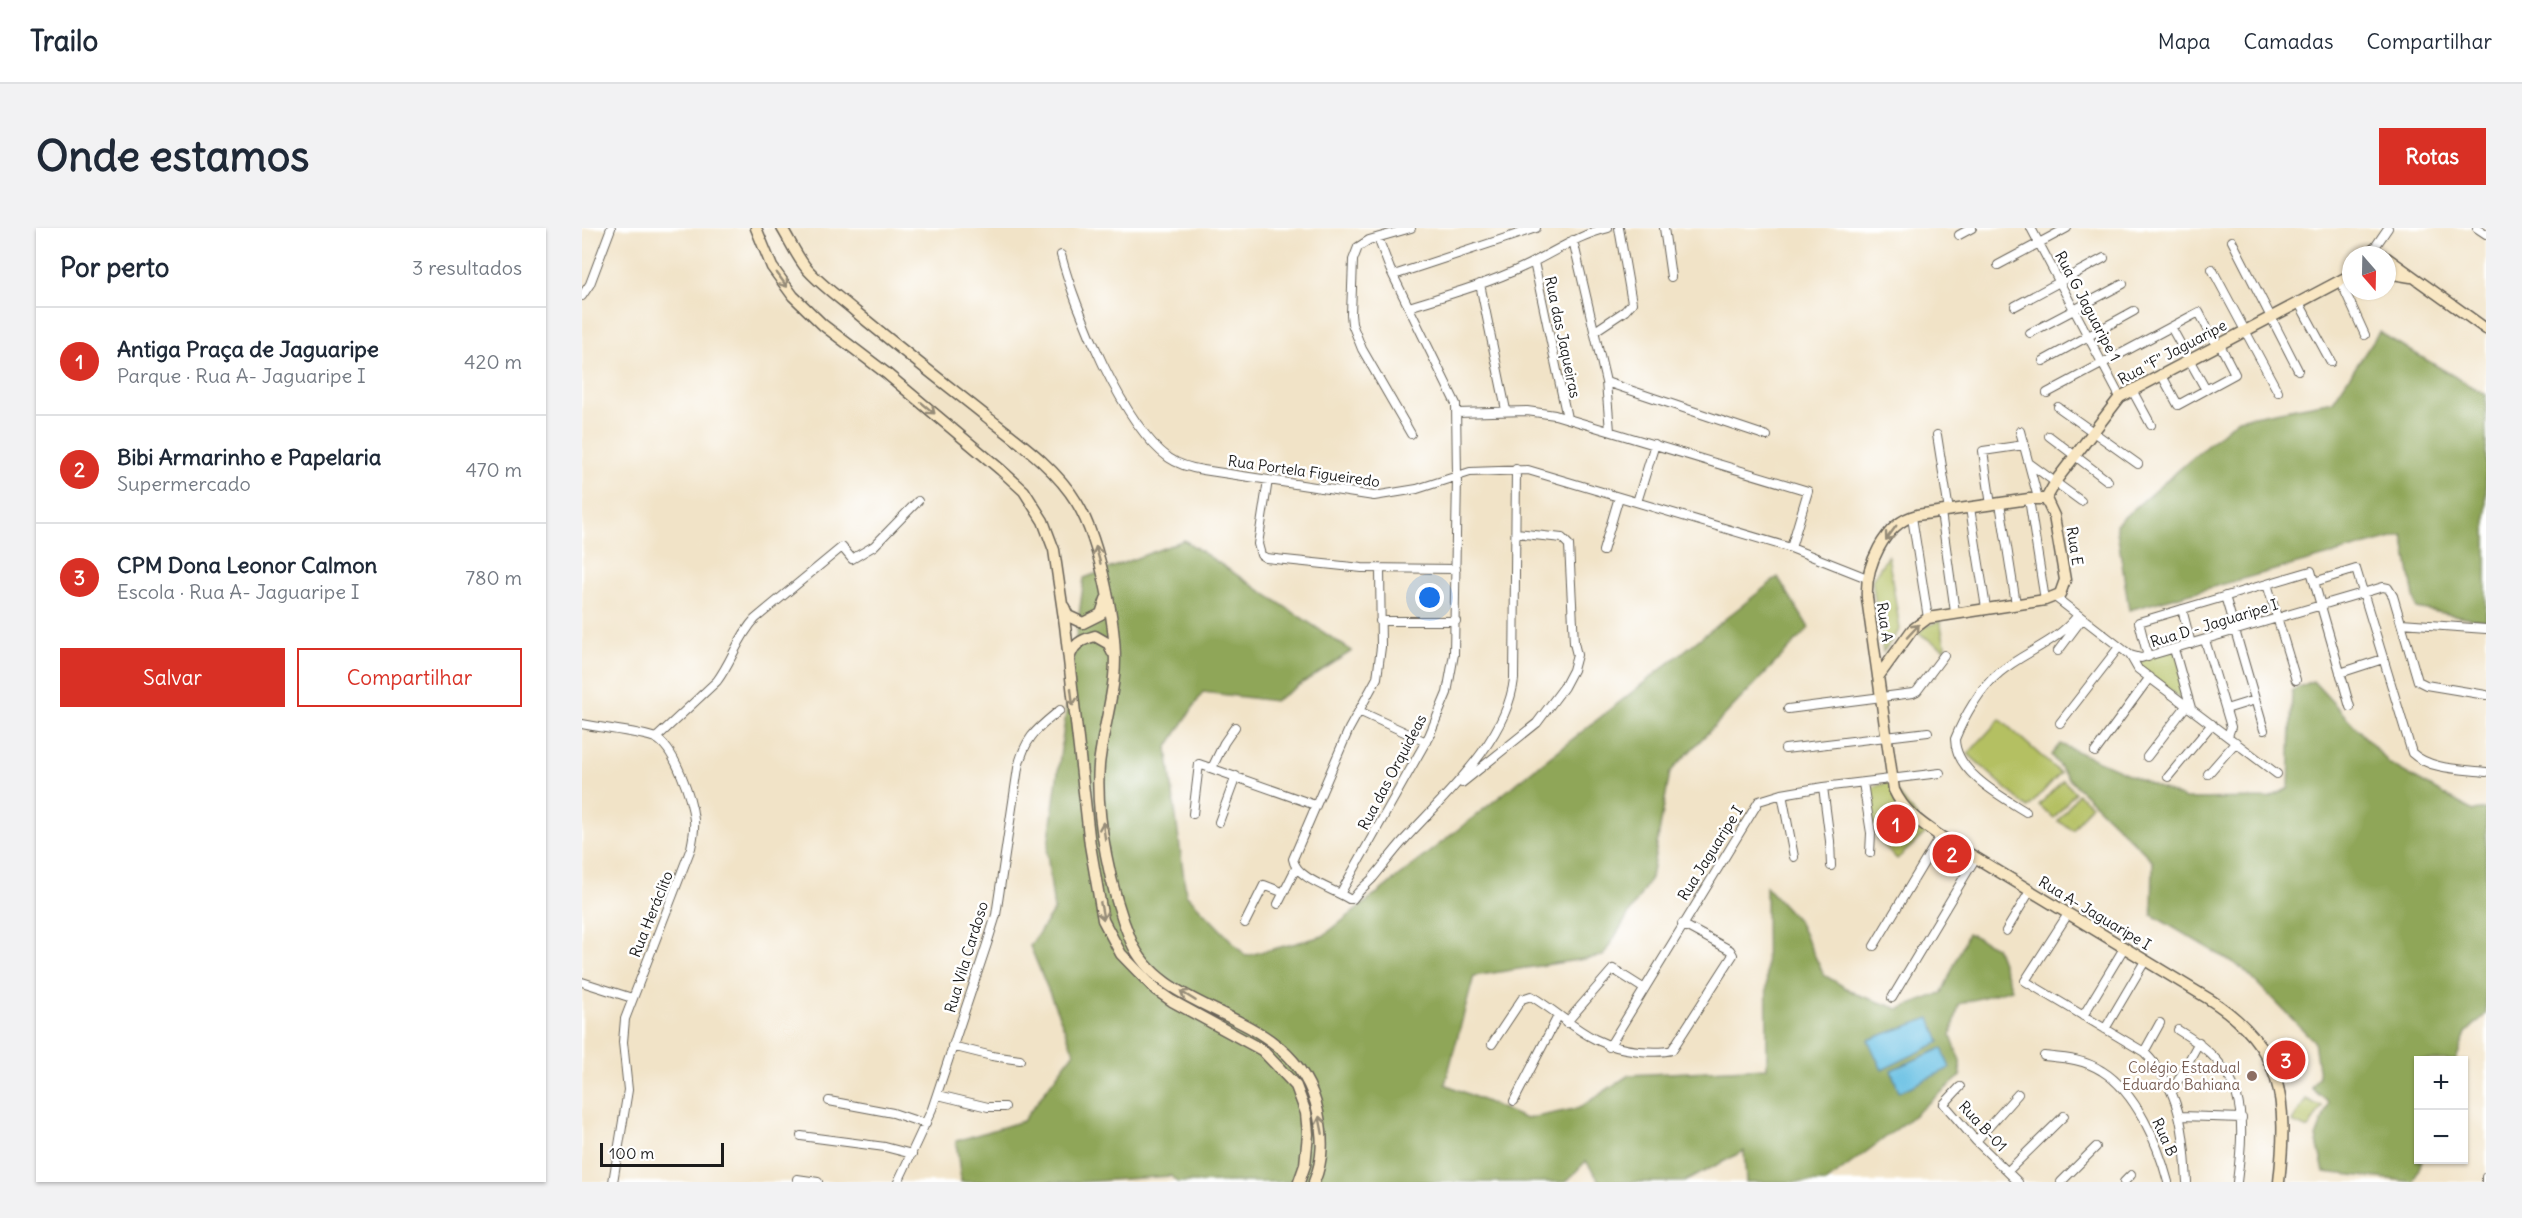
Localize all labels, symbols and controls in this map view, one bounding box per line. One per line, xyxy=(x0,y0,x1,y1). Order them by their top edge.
text: Trailo xyxy=(30,23,98,59)
text: Mapa xyxy=(2158,28,2211,55)
text: Camadas xyxy=(2244,28,2333,55)
text: Compartilhar xyxy=(2366,28,2492,55)
button: Rotas xyxy=(2379,128,2486,185)
text: Onde estamos xyxy=(36,130,309,182)
north arrow xyxy=(2342,246,2396,300)
street label: Rua G Jaguaripe 1 xyxy=(2051,248,2125,364)
text: Por perto xyxy=(60,251,169,284)
text: 3 resultados xyxy=(412,255,522,280)
one-way arrow xyxy=(776,272,788,288)
street label: Rua das Jaqueiras xyxy=(1541,274,1585,400)
street label: Rua "F" Jaguaripe xyxy=(2114,315,2230,389)
text: Antiga Praça de Jaguaripe xyxy=(117,335,379,363)
text: 1 xyxy=(76,349,83,374)
text: 420 m xyxy=(464,349,522,374)
text: Parque · Rua A- Jaguaripe I xyxy=(117,363,366,388)
one-way arrow xyxy=(920,402,936,415)
text: Bibi Armarinho e Papelaria xyxy=(117,443,381,471)
street label: Rua Portela Figueiredo xyxy=(1227,451,1381,491)
text: 2 xyxy=(74,457,85,482)
text: 470 m xyxy=(465,457,522,482)
text: Supermercado xyxy=(117,471,251,496)
one-way arrow xyxy=(1885,524,1897,540)
street label: Rua E xyxy=(2063,525,2087,567)
one-way arrow xyxy=(1092,546,1103,565)
text: CPM Dona Leonor Calmon xyxy=(117,551,377,579)
text: 3 xyxy=(74,565,85,590)
text: 780 m xyxy=(465,565,522,590)
text: Escola · Rua A- Jaguaripe I xyxy=(117,579,359,604)
your location xyxy=(1415,583,1444,612)
street label: Rua D - Jaguaripe I xyxy=(2148,595,2280,651)
street label: Rua A xyxy=(1873,601,1897,643)
one-way arrow xyxy=(1906,624,1920,639)
button: Salvar xyxy=(60,648,285,707)
button: Compartilhar xyxy=(297,648,522,707)
one-way arrow xyxy=(1067,687,1078,707)
street label: Rua das Orquideas xyxy=(1353,711,1431,833)
street label: Rua Jaguaripe I xyxy=(1673,802,1747,904)
pin: 1 xyxy=(1876,802,1916,846)
one-way arrow xyxy=(1098,822,1109,841)
pin: 2 xyxy=(1932,832,1972,876)
street label: Rua Heráclito xyxy=(625,868,677,960)
street label: Rua A- Jaguaripe I xyxy=(2035,872,2155,954)
street label: Rua Vila Cardoso xyxy=(940,899,992,1015)
one-way arrow xyxy=(1097,901,1108,920)
one-way arrow xyxy=(1180,989,1197,1001)
pin: 3 xyxy=(2266,1038,2306,1082)
map controls xyxy=(2414,1056,2468,1164)
button: + xyxy=(2414,1056,2468,1110)
place label: Colégio Estadual Eduardo Bahiana xyxy=(2122,1058,2240,1094)
marker: Colégio Estadual Eduardo Bahiana xyxy=(2245,1069,2259,1083)
street label: Rua B-01 xyxy=(1955,1097,2011,1155)
button: − xyxy=(2414,1110,2468,1164)
one-way arrow xyxy=(1315,1115,1326,1135)
street label: Rua B xyxy=(2148,1115,2182,1159)
scale bar xyxy=(600,1140,724,1168)
text: 100 m xyxy=(609,1143,654,1163)

